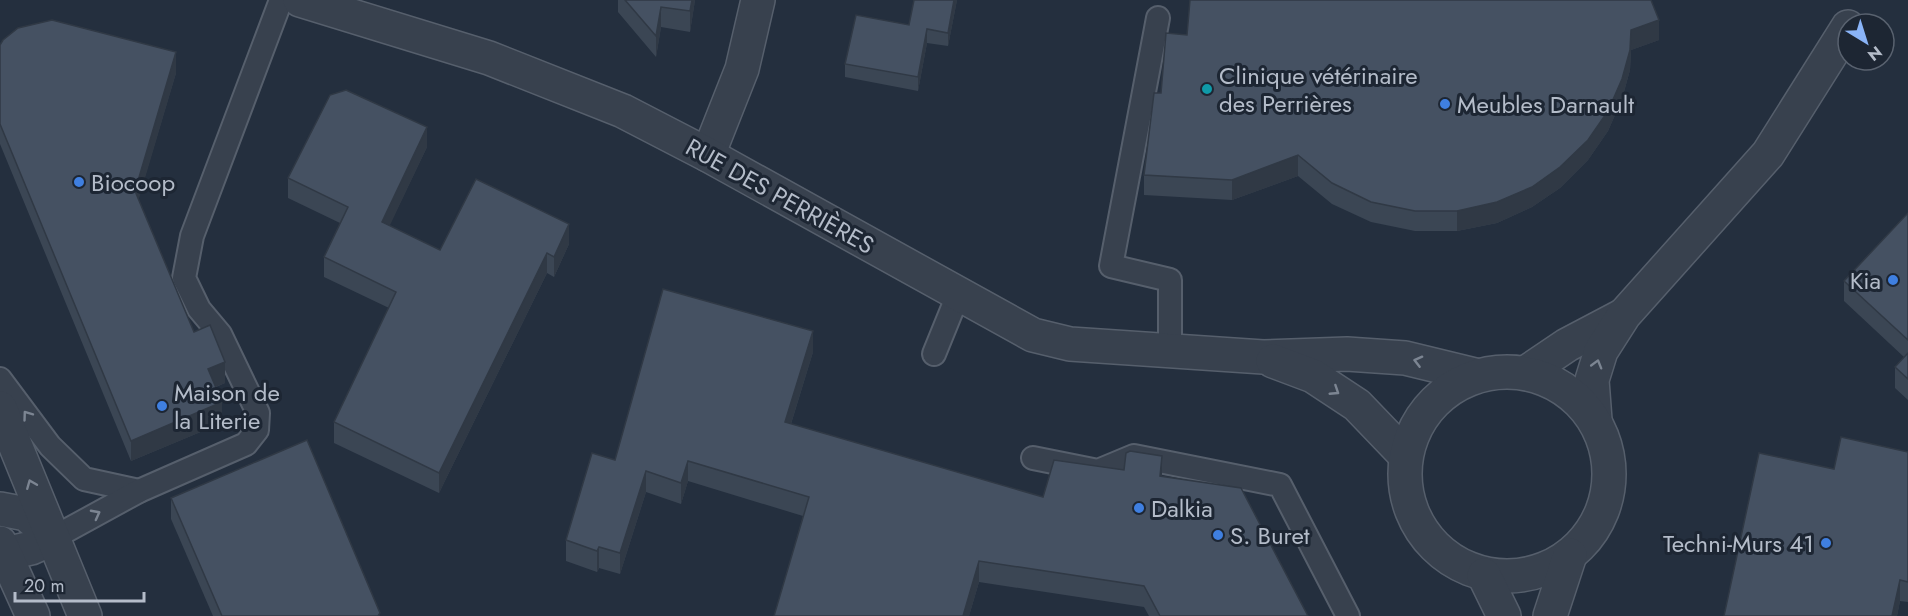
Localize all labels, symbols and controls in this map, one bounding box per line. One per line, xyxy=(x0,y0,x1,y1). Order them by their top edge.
north arrow xyxy=(1836,12,1896,72)
text: N xyxy=(1863,40,1887,66)
place label: Clinique vétérinaire des Perrières xyxy=(1219,58,1418,121)
marker: Clinique vétérinaire des Perrières xyxy=(1200,82,1214,96)
place label: Meubles Darnault xyxy=(1457,87,1634,122)
marker: Meubles Darnault xyxy=(1438,97,1452,111)
street label: RUE DES PERRIÈRES xyxy=(679,130,881,262)
place label: Biocoop xyxy=(91,165,175,200)
marker: Biocoop xyxy=(72,175,86,189)
place label: Kia xyxy=(1850,263,1881,298)
marker: Kia xyxy=(1886,273,1900,287)
one-way arrow xyxy=(1414,356,1424,369)
one-way arrow xyxy=(1590,359,1602,370)
place label: Maison de la Literie xyxy=(174,375,280,438)
one-way arrow xyxy=(1328,383,1339,394)
marker: Maison de la Literie xyxy=(155,399,169,413)
one-way arrow xyxy=(23,411,34,422)
one-way arrow xyxy=(26,479,38,490)
place label: Dalkia xyxy=(1151,491,1213,526)
marker: Dalkia xyxy=(1132,501,1146,515)
one-way arrow xyxy=(90,510,101,522)
place label: S. Buret xyxy=(1230,518,1310,553)
place label: Techni-Murs 41 xyxy=(1663,526,1814,561)
marker: S. Buret xyxy=(1211,528,1225,542)
marker: Techni-Murs 41 xyxy=(1819,536,1833,550)
scale bar xyxy=(15,565,144,603)
text: 20 m xyxy=(24,573,64,599)

